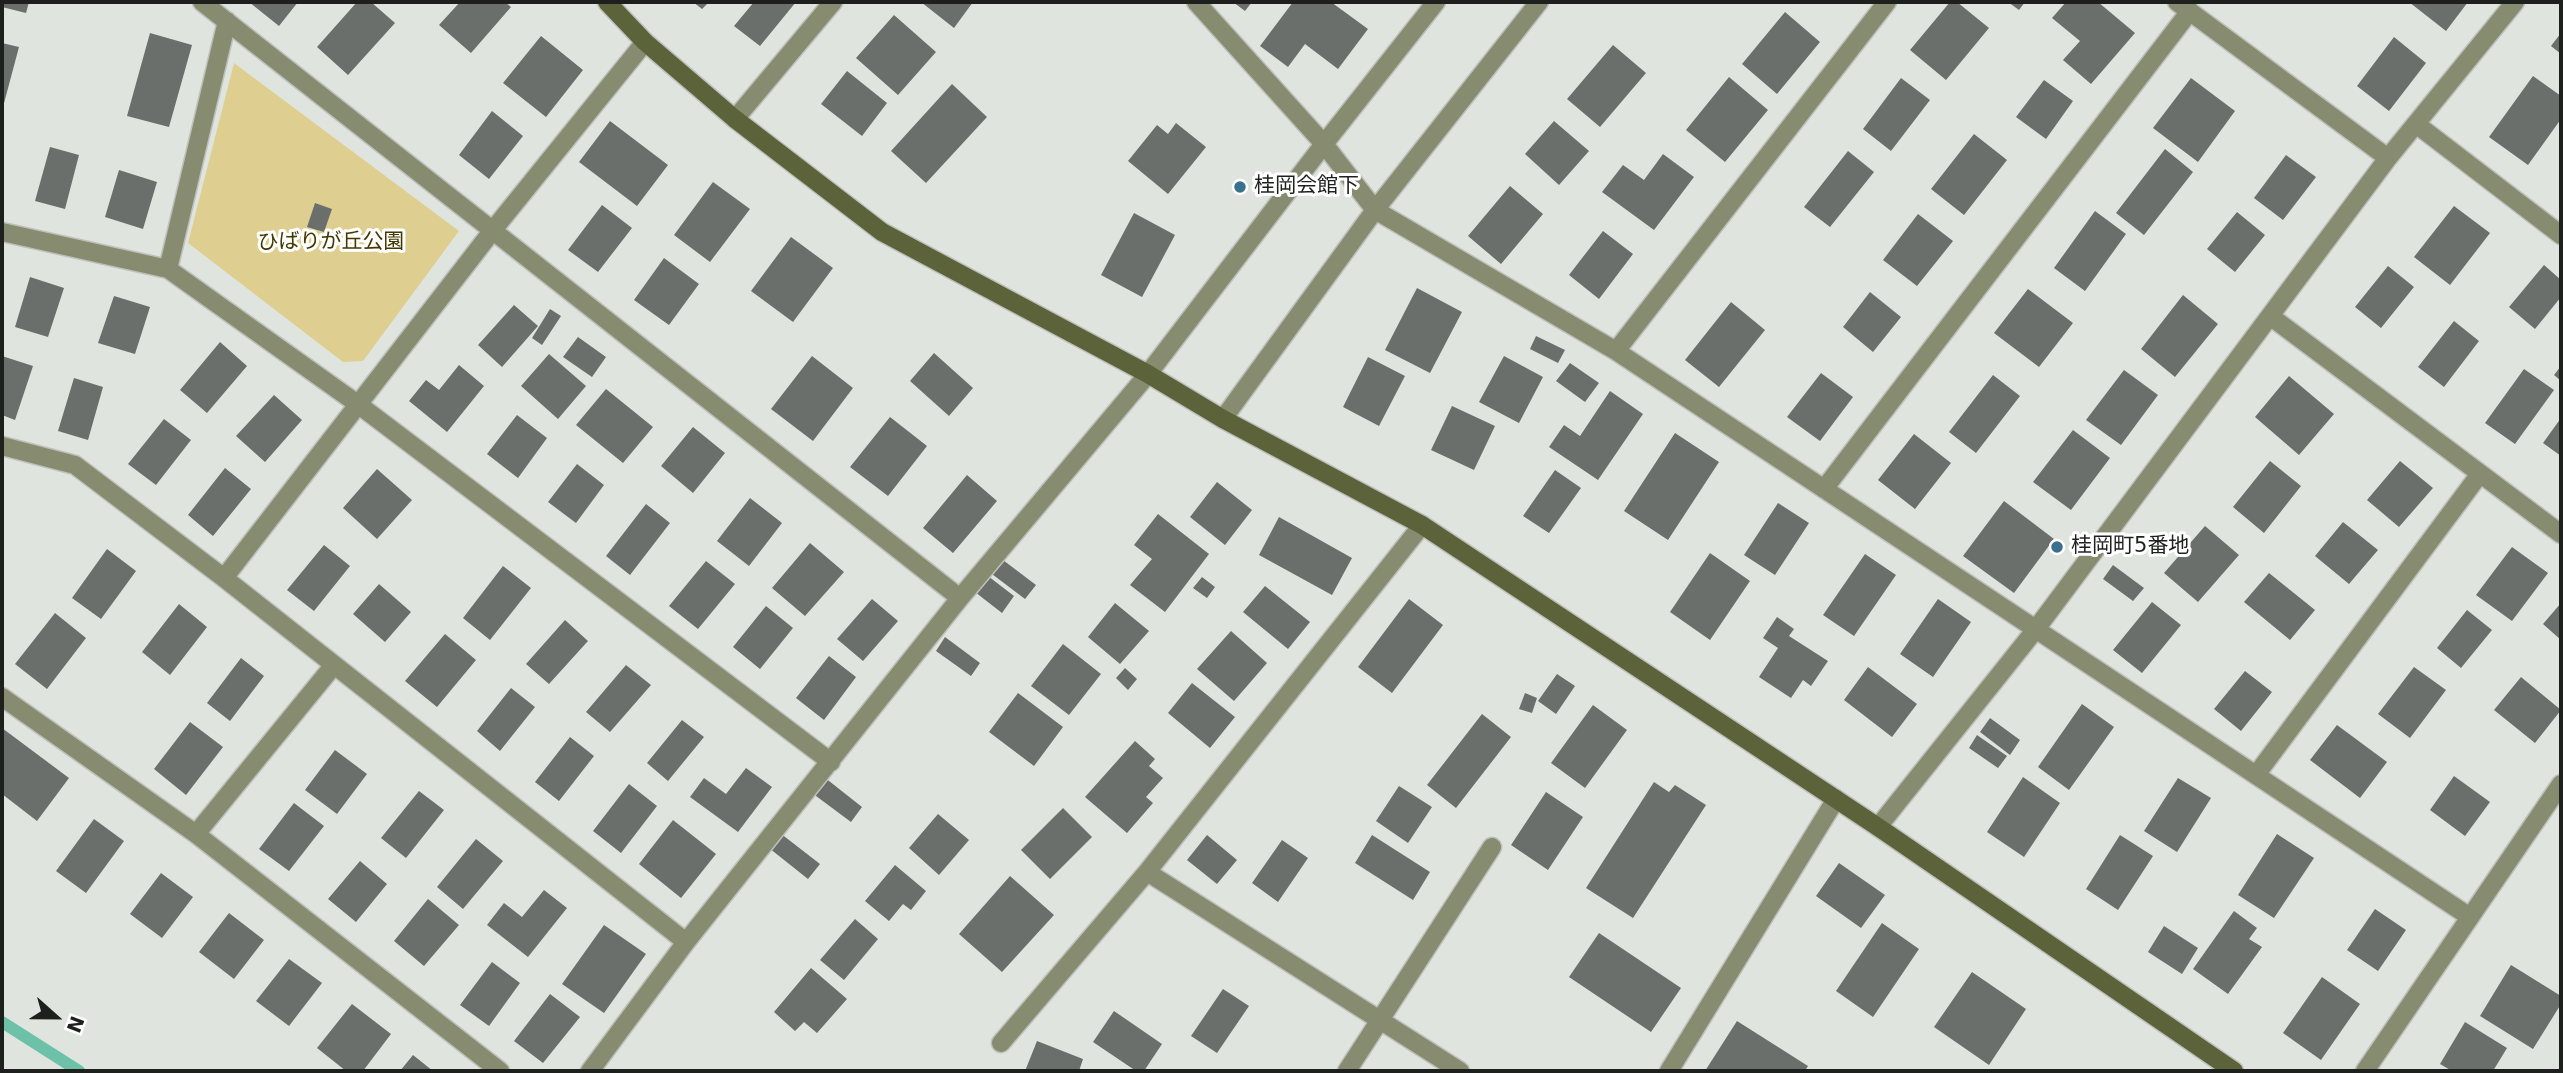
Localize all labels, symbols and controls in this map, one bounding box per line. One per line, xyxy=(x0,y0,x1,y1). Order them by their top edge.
place label: 桂岡会館下 xyxy=(1254,174,1359,200)
marker: 桂岡会館下 xyxy=(1232,179,1248,195)
park label: ひばりが丘公園 xyxy=(258,230,404,256)
place label: 桂岡町5番地 xyxy=(2071,534,2189,560)
marker: 桂岡町5番地 xyxy=(2049,539,2065,555)
north arrow xyxy=(21,982,91,1052)
text: N xyxy=(62,1013,89,1036)

